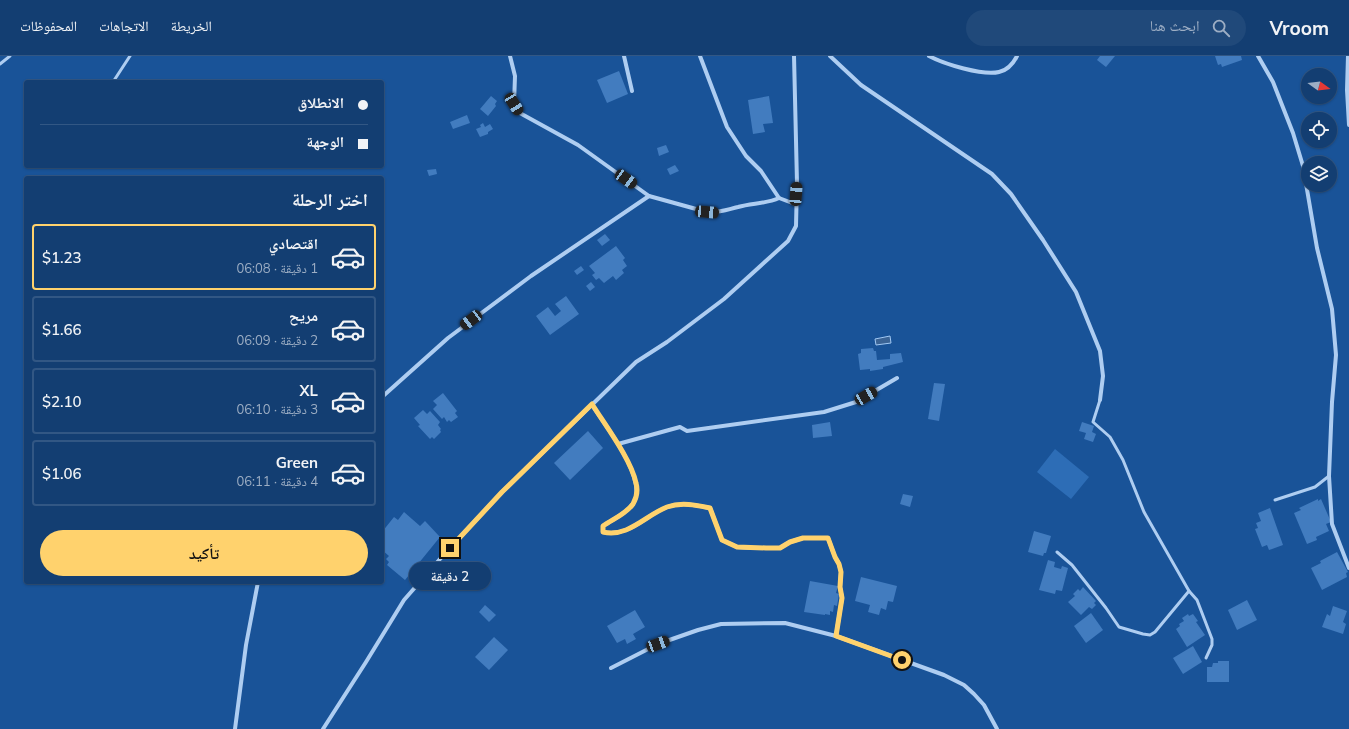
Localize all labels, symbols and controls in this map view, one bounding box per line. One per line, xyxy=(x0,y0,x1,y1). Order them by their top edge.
search box xyxy=(966,10,1246,46)
text: ابحث هنا xyxy=(1150,16,1200,35)
text: Vroom xyxy=(1270,16,1329,40)
text: المحفوظات xyxy=(20,17,77,35)
text: الاتجاهات xyxy=(99,17,149,35)
text: الخريطة xyxy=(171,17,212,35)
icon: search xyxy=(1210,17,1232,39)
north arrow xyxy=(1301,68,1337,104)
map controls xyxy=(1301,68,1337,192)
car xyxy=(503,91,525,117)
text: الانطلاق xyxy=(298,93,344,112)
button: locate xyxy=(1301,112,1337,148)
text: الوجهة xyxy=(306,132,344,151)
button: layers xyxy=(1301,156,1337,192)
car xyxy=(613,167,639,191)
car xyxy=(789,182,803,206)
text: اختر الرحلة xyxy=(292,188,368,211)
car xyxy=(695,205,719,219)
text: اقتصادي xyxy=(269,234,318,253)
icon: car xyxy=(330,239,366,275)
text: $1.23 xyxy=(42,248,82,267)
text: 1 دقيقة · 06:08 xyxy=(236,260,318,276)
text: مريح xyxy=(289,306,318,325)
car xyxy=(458,308,484,332)
icon: car xyxy=(330,311,366,347)
text: $1.66 xyxy=(42,320,82,339)
text: 2 دقيقة · 06:09 xyxy=(236,332,318,348)
text: XL xyxy=(300,381,318,400)
icon: car xyxy=(330,383,366,419)
car xyxy=(853,385,879,407)
text: $2.10 xyxy=(42,392,82,411)
text: 3 دقيقة · 06:10 xyxy=(236,401,318,417)
text: Green xyxy=(276,453,318,472)
icon: car xyxy=(330,455,366,491)
text: $1.06 xyxy=(42,464,82,483)
text: 4 دقيقة · 06:11 xyxy=(236,473,318,489)
button: تأكيد xyxy=(40,530,368,576)
route end xyxy=(441,539,459,557)
callout: 2 دقيقة xyxy=(409,562,491,590)
text: 2 دقيقة xyxy=(431,568,469,584)
car xyxy=(645,634,671,654)
route start xyxy=(893,651,911,669)

